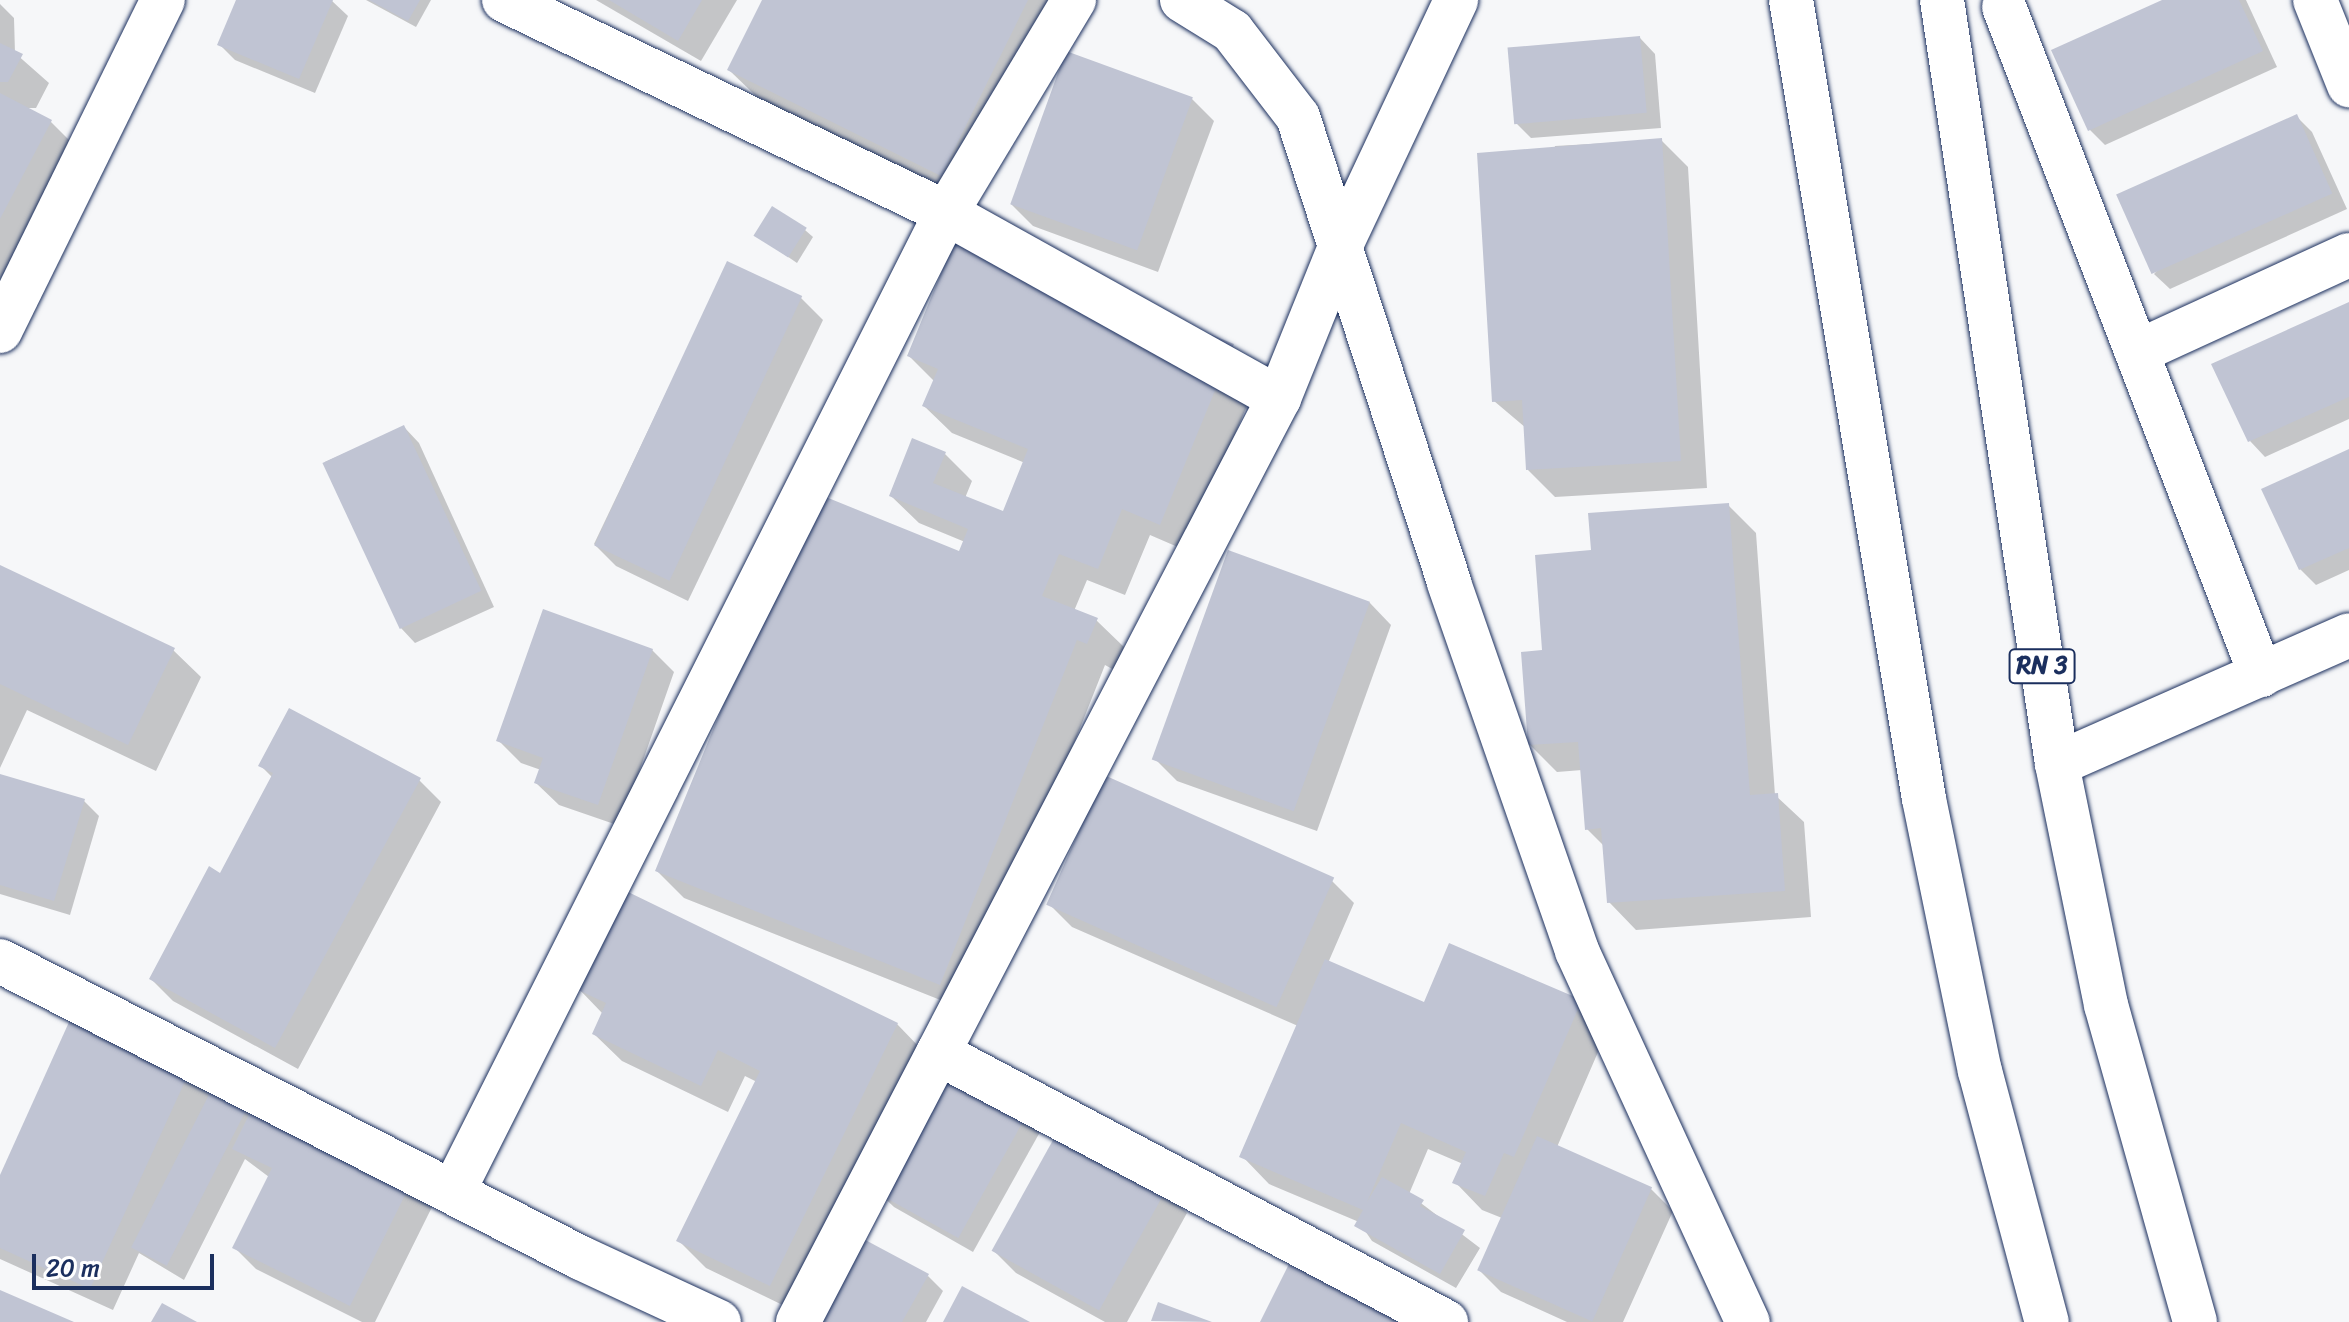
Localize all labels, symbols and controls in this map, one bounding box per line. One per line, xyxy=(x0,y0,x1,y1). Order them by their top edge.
road number: RN 3 xyxy=(2008,646,2076,686)
scale bar xyxy=(36,1238,218,1288)
text: 20 m xyxy=(46,1247,100,1289)

